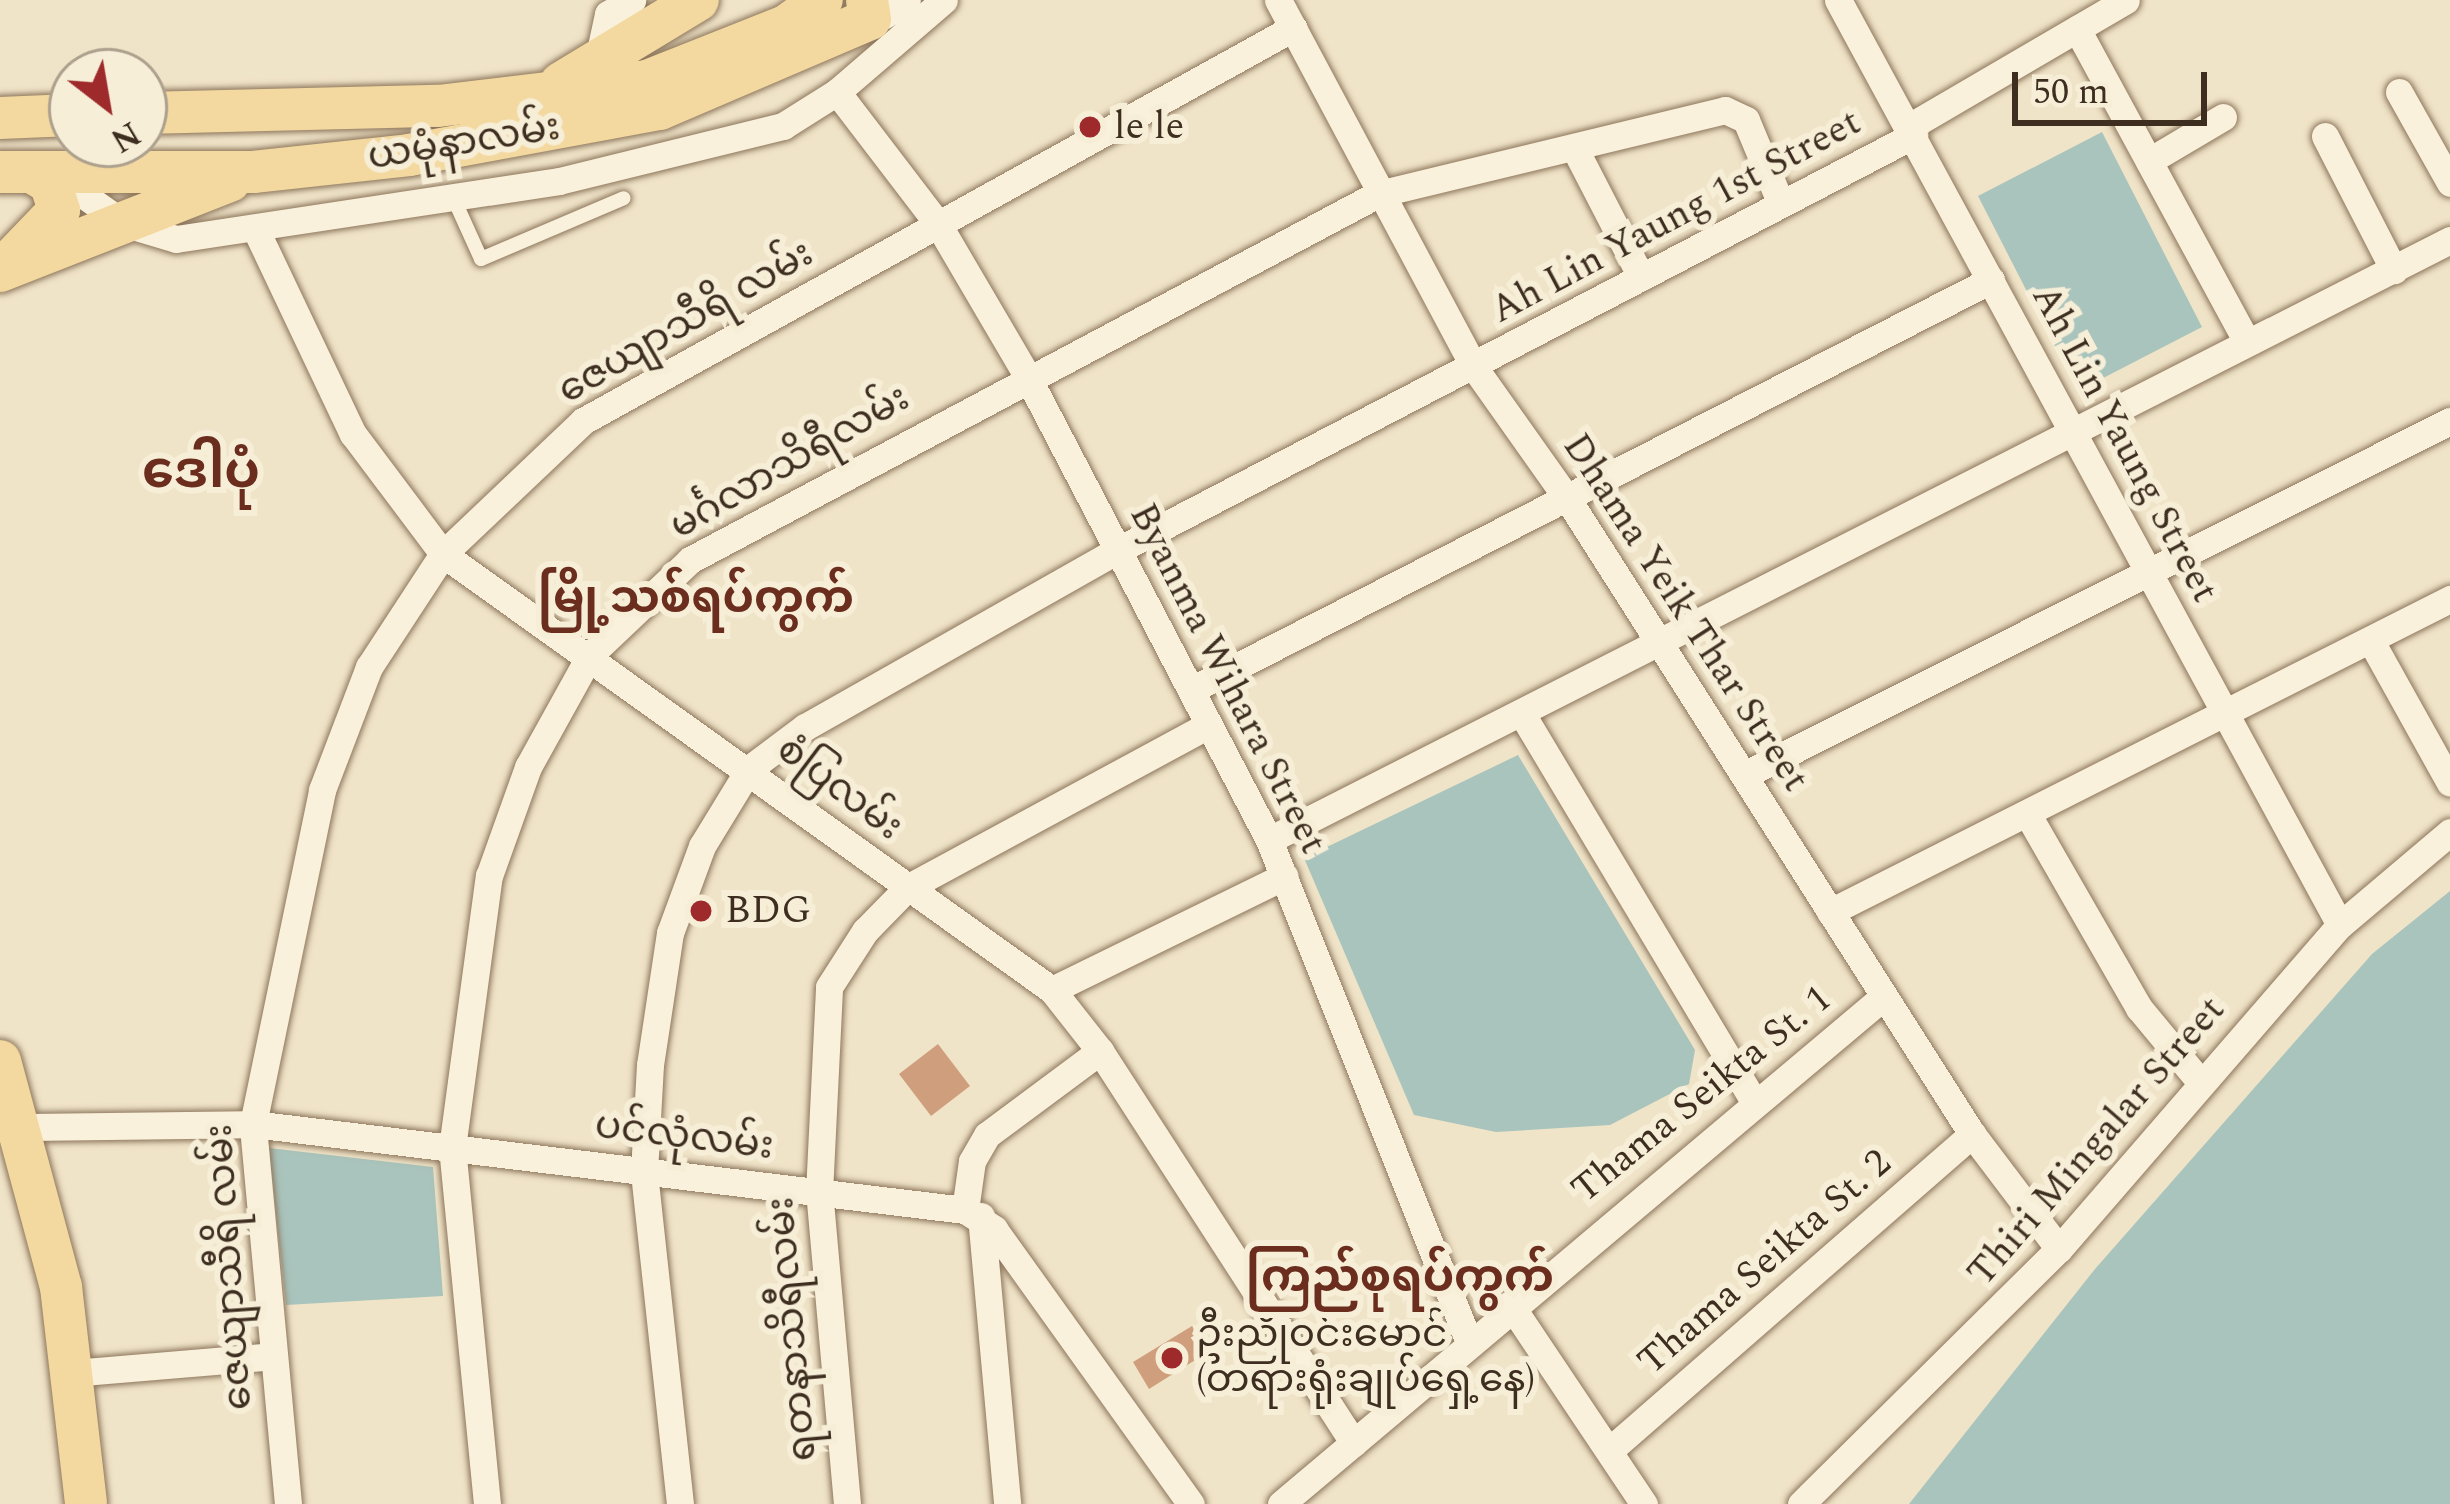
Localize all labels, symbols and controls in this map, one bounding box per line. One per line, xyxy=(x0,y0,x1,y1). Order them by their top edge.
north arrow xyxy=(48,48,168,168)
scale bar xyxy=(2018,48,2213,122)
text: 50 m xyxy=(2033,65,2109,120)
street label: Ah Lin Yaung 1st Street xyxy=(1483,100,1869,334)
place label: le le xyxy=(1114,104,1184,150)
street label: ယမုံနာလမ်း xyxy=(365,105,563,181)
text: N xyxy=(101,108,149,165)
marker: le le xyxy=(1077,114,1103,140)
street label: ဇေယျာသီရိ လမ်း xyxy=(550,231,822,415)
street label: Ah Lin Yaung Street xyxy=(2021,277,2227,611)
street label: မင်္ဂလာသိရီလမ်း xyxy=(662,376,918,550)
street label: Dhama Yeik Thar Street xyxy=(1552,425,1818,801)
district label: ဒေါပုံ xyxy=(142,441,260,503)
street label: Byanma Wihara Street xyxy=(1118,496,1336,862)
district label: မြို့သစ်ရပ်ကွက် xyxy=(538,572,854,626)
street label: စံပြလမ်း xyxy=(767,727,911,851)
place label: BDG xyxy=(725,888,811,934)
marker: BDG xyxy=(688,898,714,924)
street label: Thama Seikta St. 1 xyxy=(1563,976,1841,1214)
street label: Thiri Mingalar Street xyxy=(1958,988,2236,1296)
street label: ပင်လုံလမ်း xyxy=(592,1103,776,1171)
street label: ဇေယျာသီရိ လမ်း xyxy=(197,1122,263,1412)
street label: Thama Seikta St. 2 xyxy=(1629,1140,1901,1386)
street label: ရတနာသိရီလမ်း xyxy=(758,1195,828,1463)
district label: ကြည်စုရပ်ကွက် xyxy=(1246,1251,1554,1305)
place label: ဦးညိုဝင်းမောင် (တရားရုံးချုပ်ရှေ့နေ) xyxy=(1196,1313,1535,1404)
marker: ဦးညိုဝင်းမောင် (တရားရုံးချုပ်ရှေ့နေ) xyxy=(1159,1345,1185,1371)

